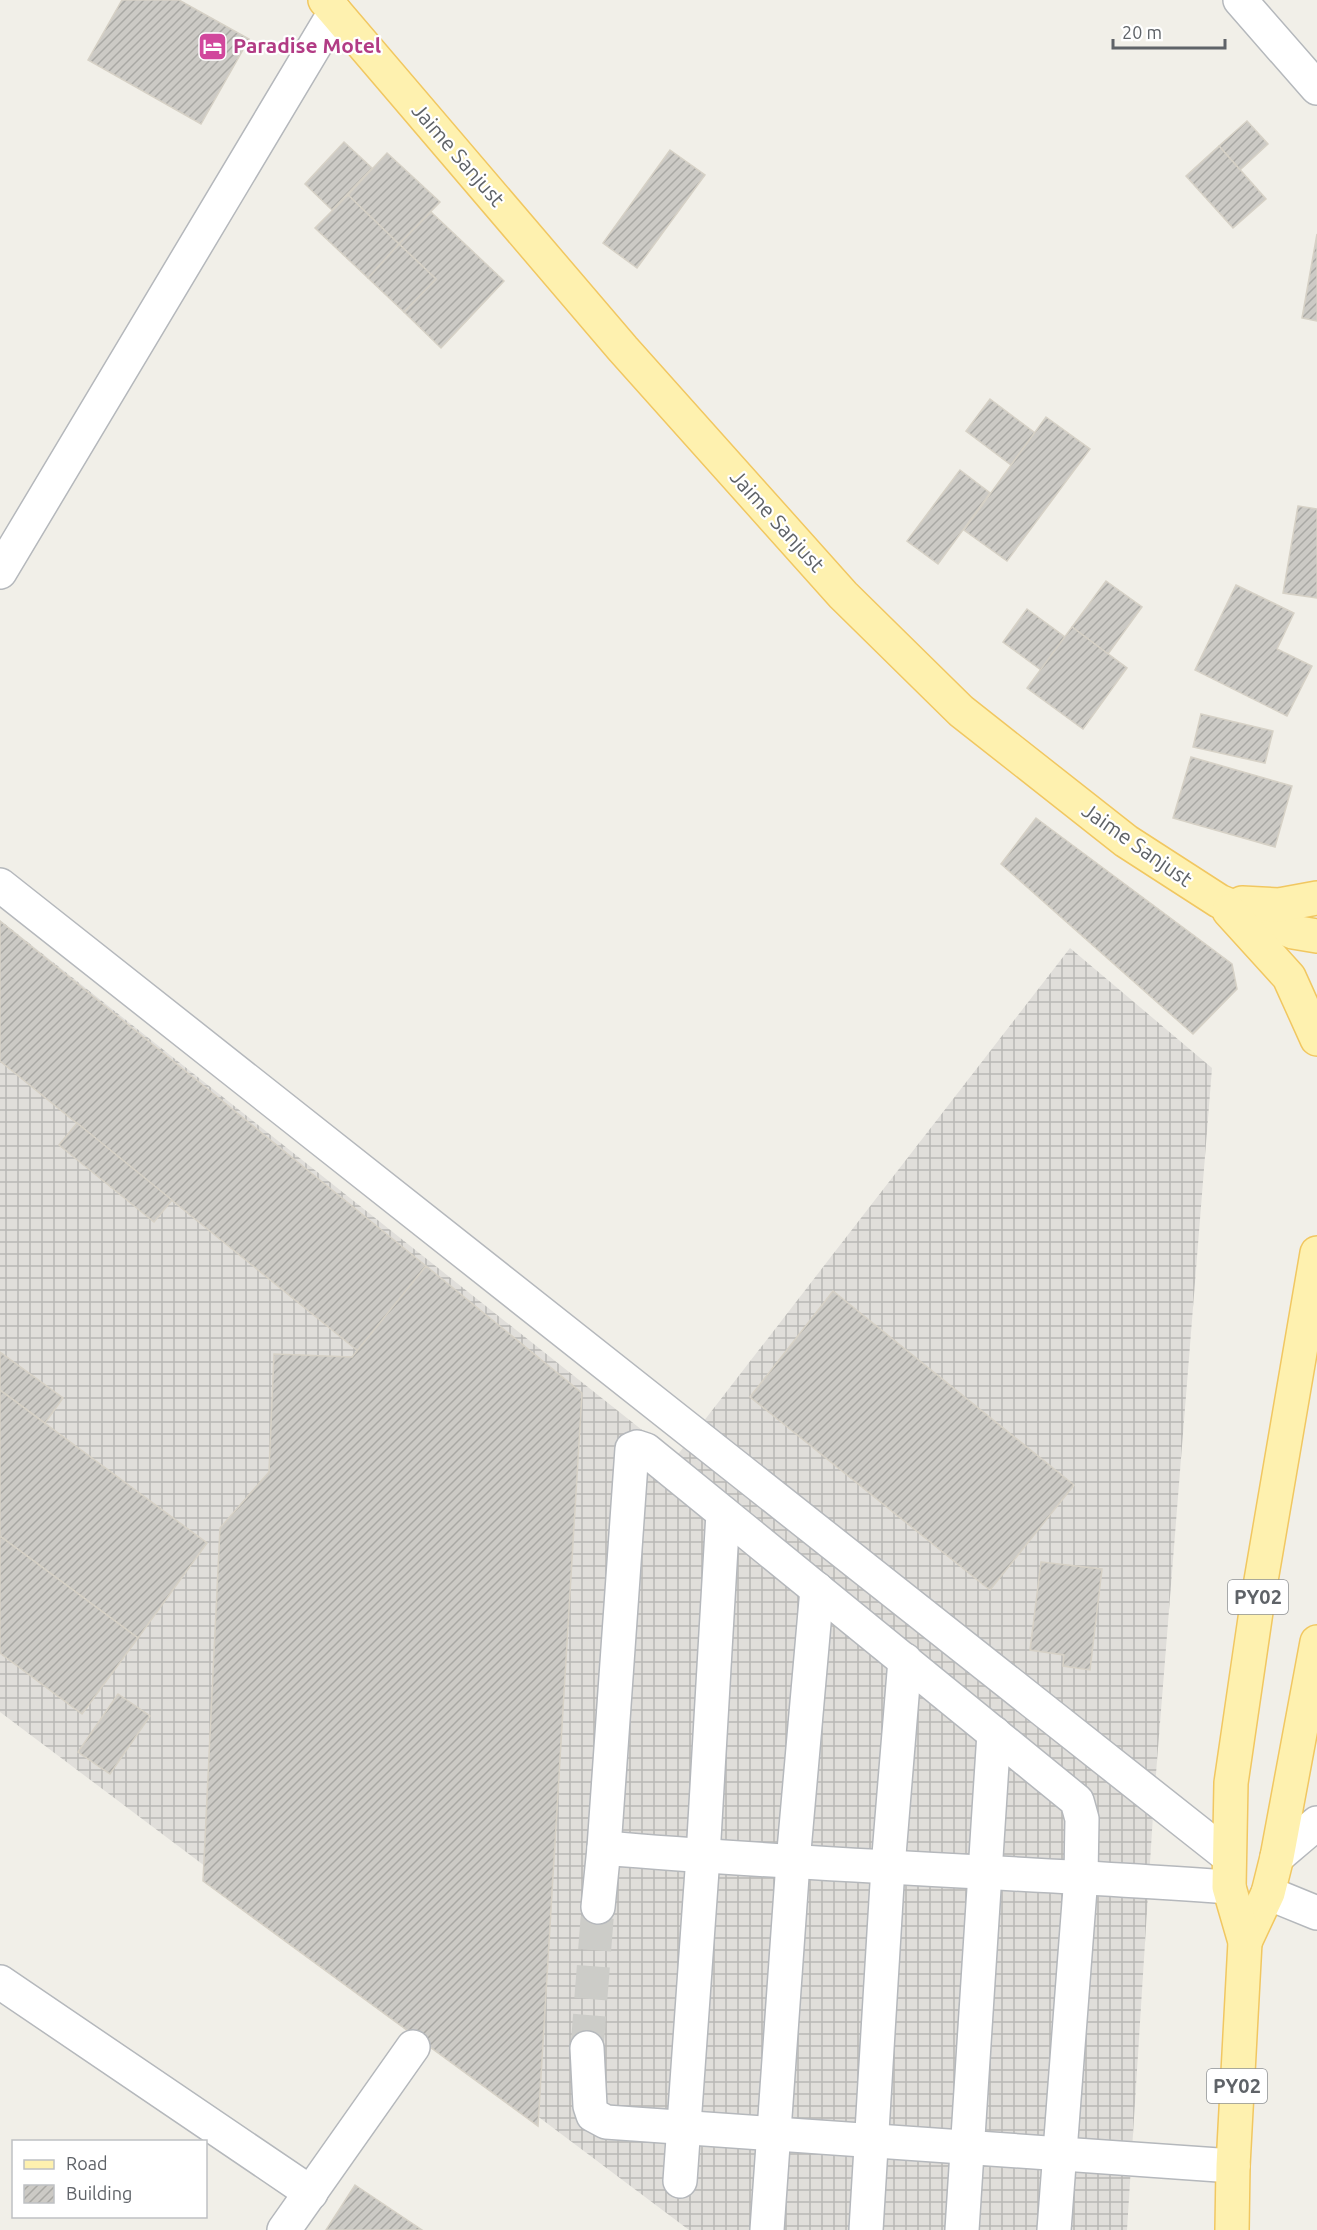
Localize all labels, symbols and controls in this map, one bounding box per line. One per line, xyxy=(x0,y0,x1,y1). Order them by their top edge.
scale bar xyxy=(1113,12,1226,50)
text: 20 m xyxy=(1122,22,1162,42)
hotel icon: Paradise Motel xyxy=(196,30,228,62)
place label: Paradise Motel xyxy=(233,33,381,57)
street label: Jaime Sanjust xyxy=(407,98,510,211)
street label: Jaime Sanjust xyxy=(726,464,830,576)
street label: Jaime Sanjust xyxy=(1078,797,1197,891)
road number: PY02 xyxy=(1228,1580,1288,1614)
road number: PY02 xyxy=(1207,2069,1267,2103)
legend xyxy=(12,2140,207,2218)
text: Road xyxy=(66,2153,108,2173)
text: Building xyxy=(66,2183,132,2203)

